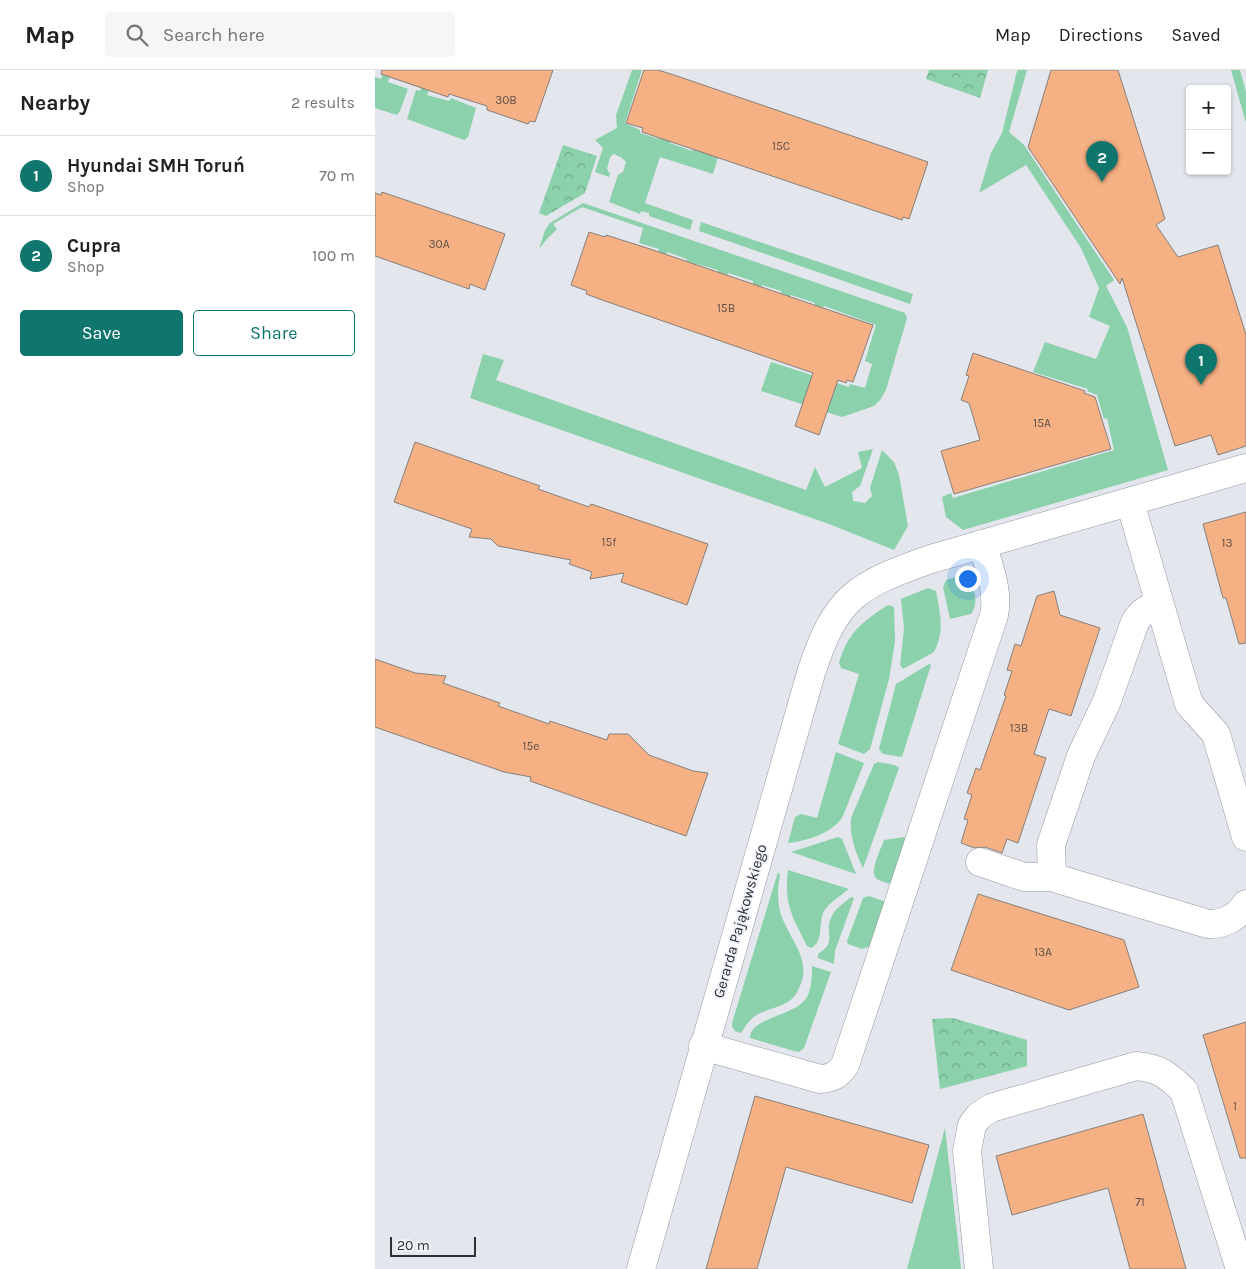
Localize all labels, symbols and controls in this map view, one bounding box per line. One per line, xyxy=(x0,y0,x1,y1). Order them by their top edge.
search box xyxy=(105,12,455,57)
text: Map xyxy=(25,21,75,49)
icon: search xyxy=(123,21,151,49)
text: Search here xyxy=(163,24,265,46)
text: Map xyxy=(995,24,1031,46)
text: Directions xyxy=(1059,24,1143,46)
text: Saved xyxy=(1171,24,1221,46)
map controls xyxy=(1186,85,1231,175)
button: + xyxy=(1186,85,1231,130)
text: Nearby xyxy=(20,91,90,115)
text: 2 results xyxy=(291,93,355,112)
house number: 30B xyxy=(495,93,517,107)
button: − xyxy=(1186,130,1231,175)
house number: 15C xyxy=(772,139,790,153)
pin: 2 xyxy=(1086,141,1118,182)
text: Hyundai SMH Toruń xyxy=(67,155,245,177)
text: 1 xyxy=(33,166,39,185)
text: 70 m xyxy=(319,166,355,185)
text: Shop xyxy=(67,177,104,196)
text: Cupra xyxy=(67,235,121,257)
house number: 30A xyxy=(428,237,450,251)
text: 2 xyxy=(31,246,41,265)
text: 100 m xyxy=(312,246,355,265)
text: Shop xyxy=(67,257,104,276)
house number: 15B xyxy=(717,301,735,315)
button: Save xyxy=(20,310,183,356)
button: Share xyxy=(193,310,355,356)
pin: 1 xyxy=(1185,344,1217,385)
house number: 15A xyxy=(1033,416,1051,430)
house number: 15f xyxy=(602,535,617,549)
house number: 13 xyxy=(1221,536,1233,550)
your location xyxy=(955,566,981,592)
house number: 13B xyxy=(1010,721,1028,735)
house number: 15e xyxy=(523,739,539,753)
street label: Gerarda Pająkowskiego xyxy=(709,842,771,1000)
house number: 13A xyxy=(1034,945,1052,959)
house number: 1 xyxy=(1233,1099,1237,1113)
house number: 71 xyxy=(1135,1195,1145,1209)
scale bar xyxy=(390,1234,476,1257)
text: 20 m xyxy=(397,1237,430,1254)

